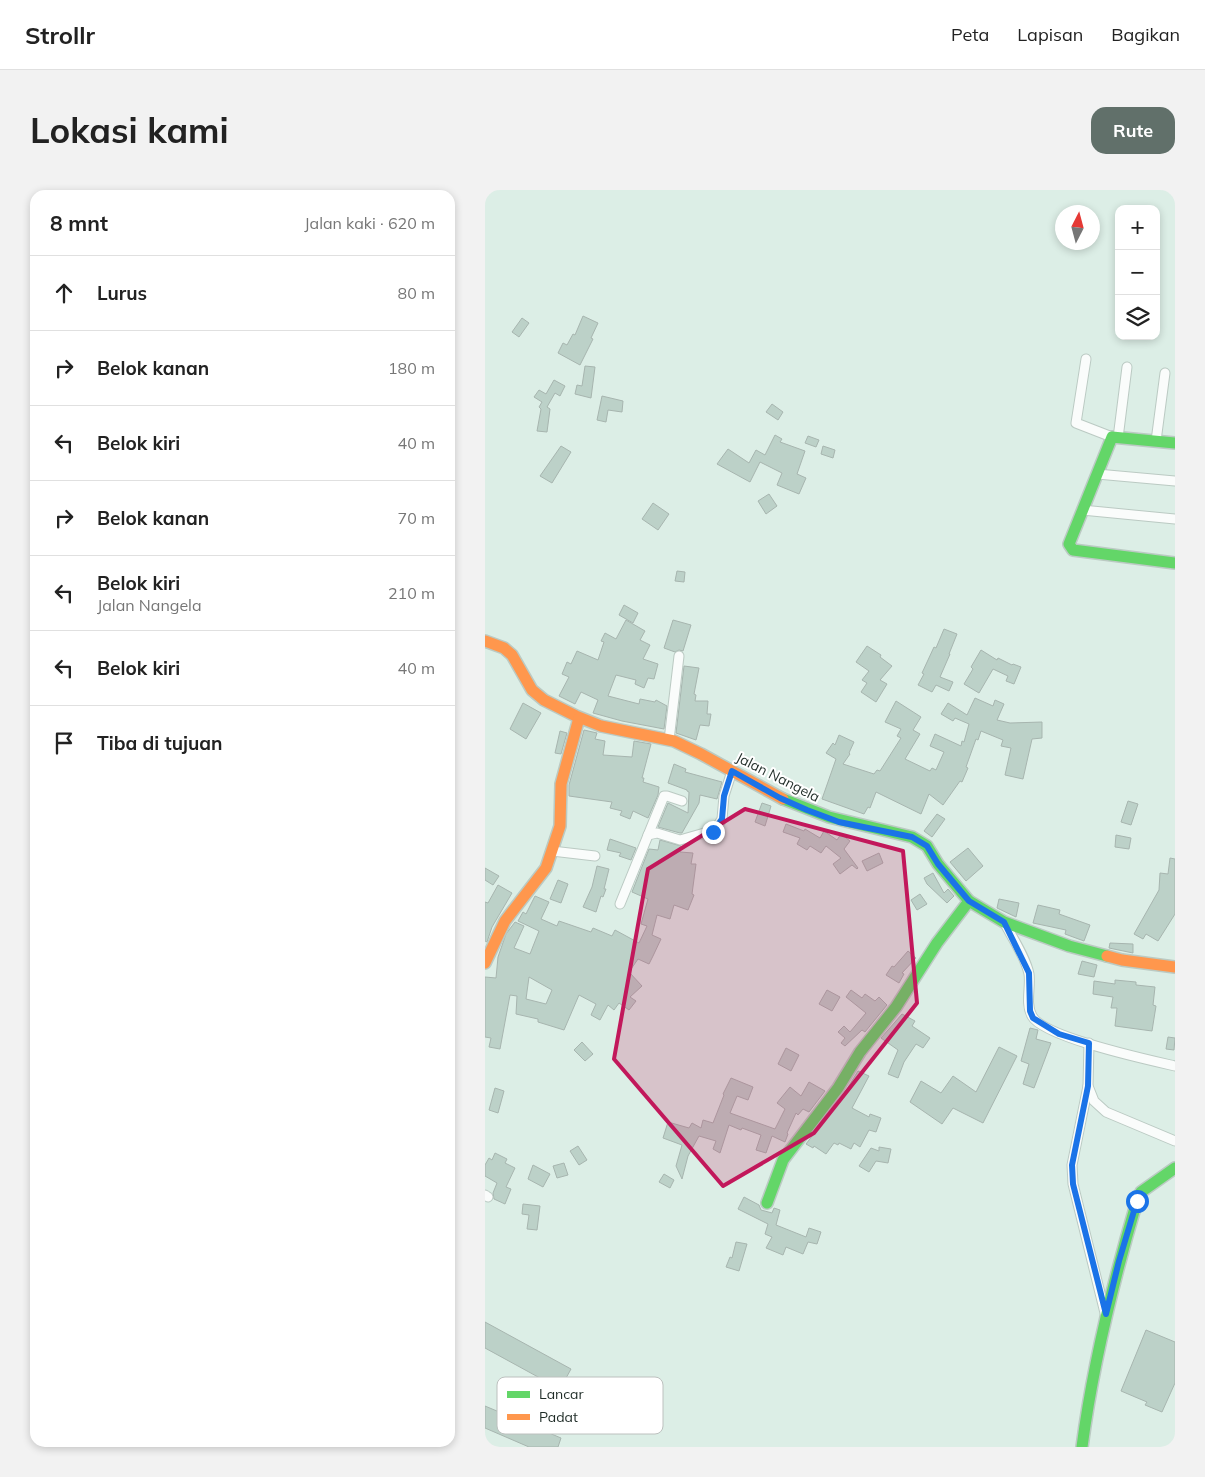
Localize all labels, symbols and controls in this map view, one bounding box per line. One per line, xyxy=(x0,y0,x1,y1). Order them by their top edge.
text: Strollr xyxy=(25,20,95,50)
text: Peta xyxy=(951,23,989,46)
text: Lapisan xyxy=(1017,23,1083,46)
text: Bagikan xyxy=(1111,23,1180,46)
button: Rute xyxy=(1091,107,1175,154)
text: Lokasi kami xyxy=(30,108,229,152)
north arrow xyxy=(1055,205,1100,250)
map controls xyxy=(1115,205,1160,340)
button: + xyxy=(1115,205,1160,250)
text: 8 mnt xyxy=(50,210,108,236)
text: Jalan kaki · 620 m xyxy=(304,213,435,233)
button: − xyxy=(1115,250,1160,295)
icon: ahead xyxy=(50,279,78,307)
text: Lurus xyxy=(97,281,147,305)
text: 80 m xyxy=(398,283,435,303)
button: layers xyxy=(1115,295,1160,340)
icon: right xyxy=(50,354,78,382)
text: Belok kanan xyxy=(97,356,209,380)
text: 180 m xyxy=(388,358,435,378)
icon: left xyxy=(50,429,78,457)
text: Belok kiri xyxy=(97,431,180,455)
text: 40 m xyxy=(398,433,435,453)
icon: right xyxy=(50,504,78,532)
text: Belok kanan xyxy=(97,506,209,530)
text: 70 m xyxy=(398,508,435,528)
text: Belok kiri xyxy=(97,571,180,595)
icon: left xyxy=(50,579,78,607)
text: 210 m xyxy=(388,583,435,603)
text: Jalan Nangela xyxy=(97,595,202,615)
icon: left xyxy=(50,654,78,682)
text: Belok kiri xyxy=(97,656,180,680)
text: 40 m xyxy=(398,658,435,678)
icon: arrive xyxy=(50,729,78,757)
text: Tiba di tujuan xyxy=(97,731,222,755)
street label: Jalan Nangela xyxy=(733,748,823,806)
route end xyxy=(702,821,725,844)
route start xyxy=(1126,1190,1149,1213)
legend xyxy=(497,1377,663,1434)
text: Lancar xyxy=(539,1385,585,1403)
text: Padat xyxy=(539,1408,578,1426)

